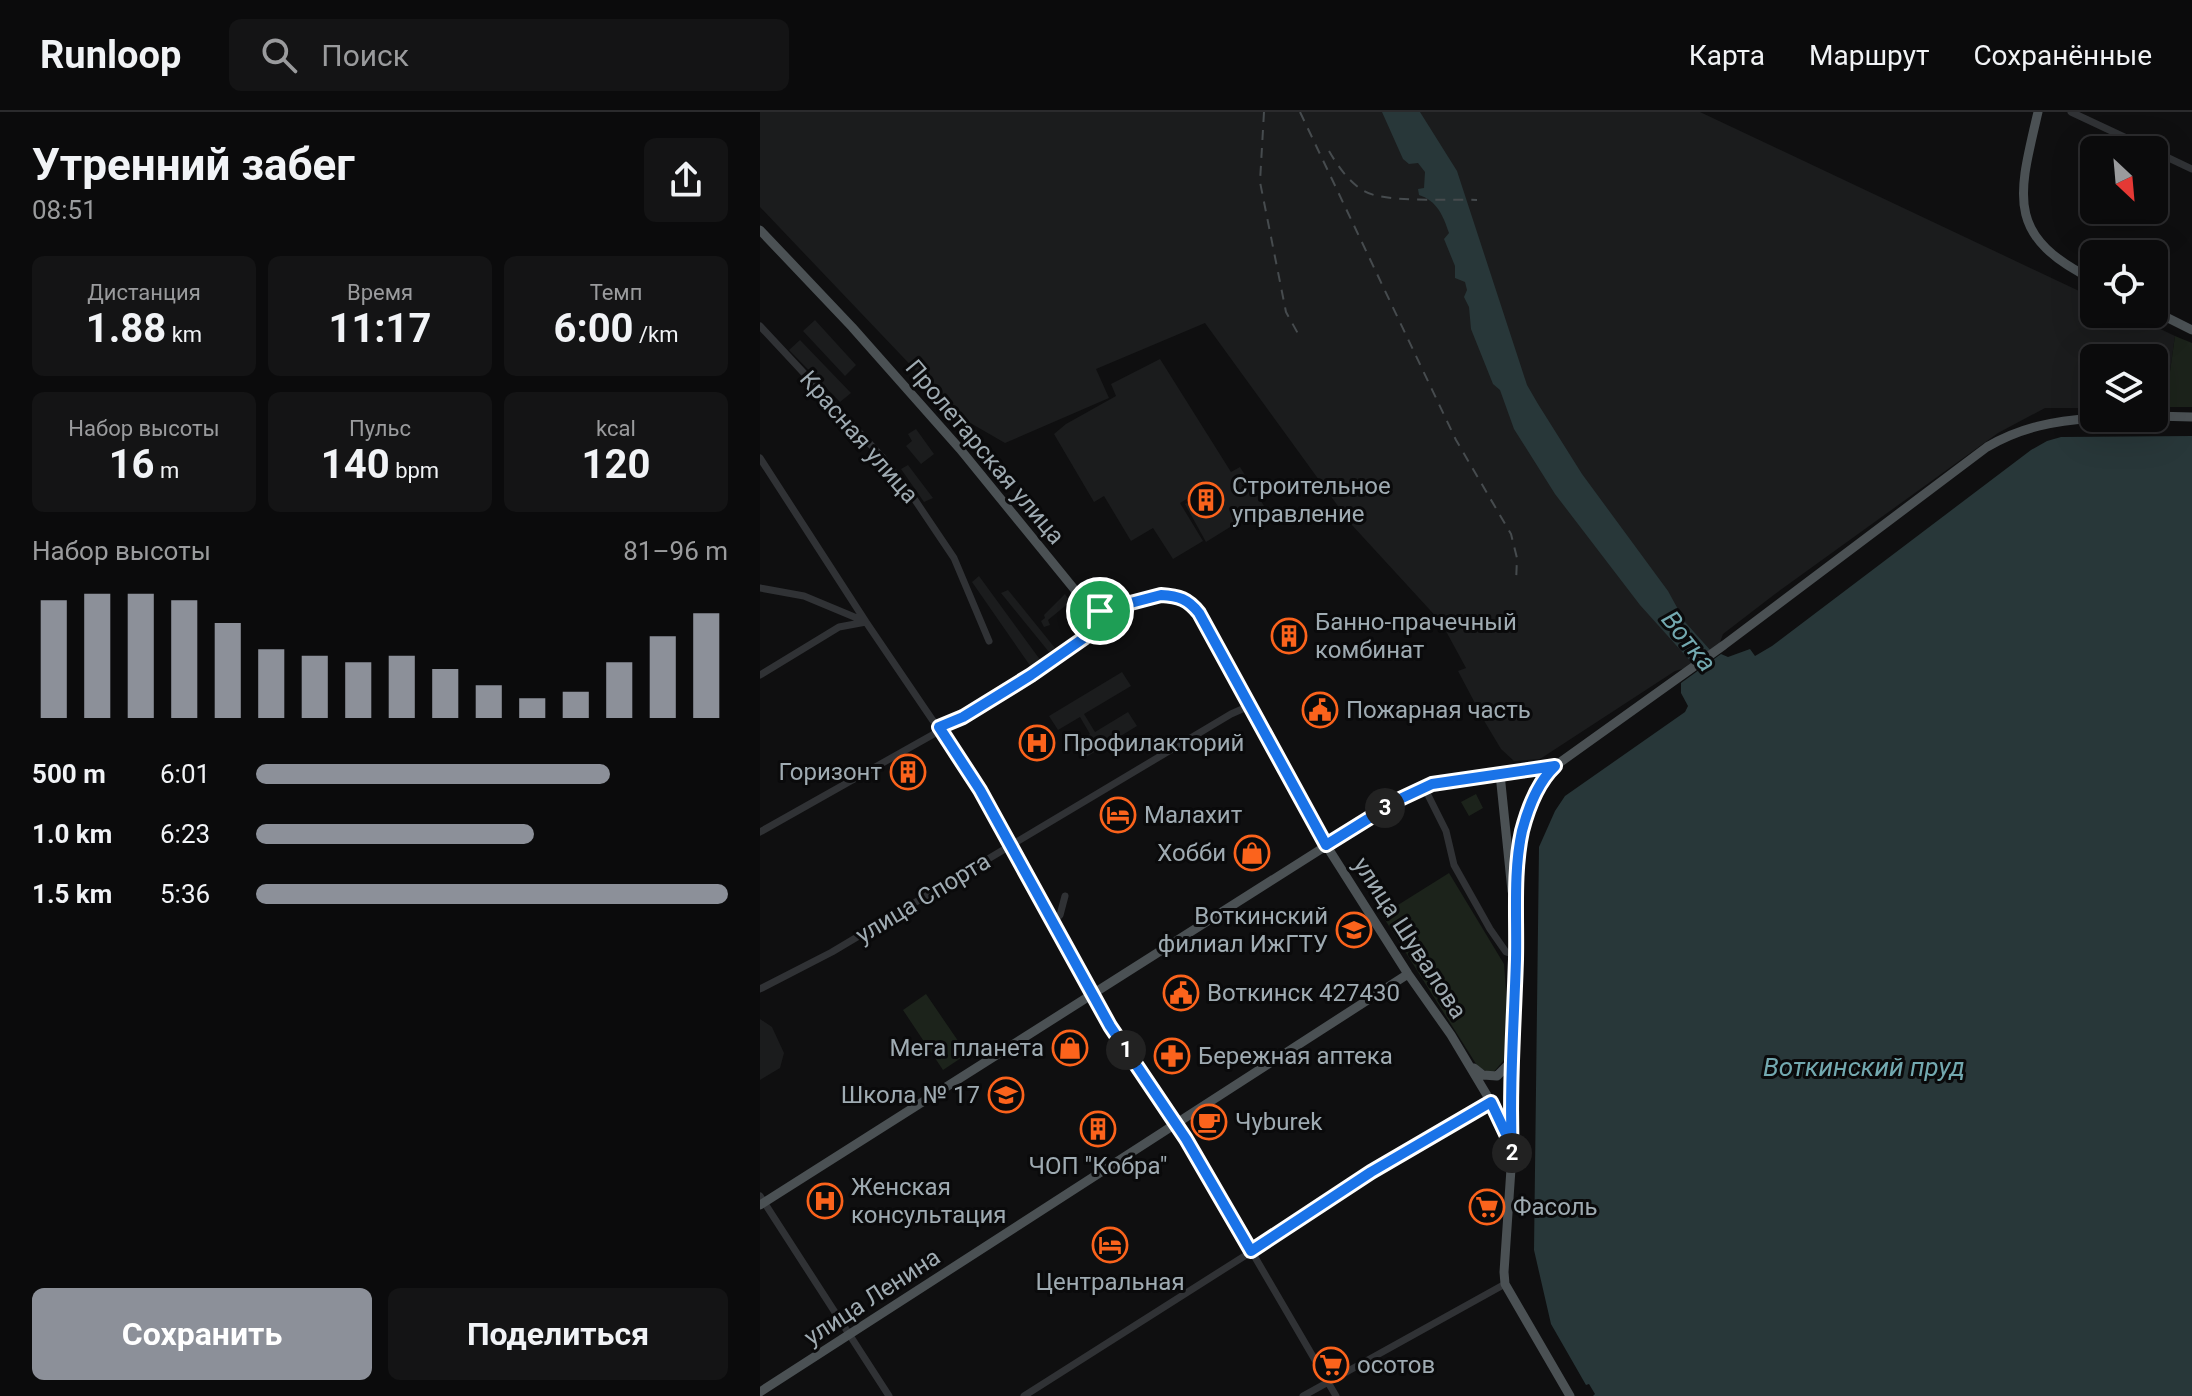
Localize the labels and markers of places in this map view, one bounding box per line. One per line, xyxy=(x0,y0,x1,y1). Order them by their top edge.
place label: Строительное управление xyxy=(1232,472,1391,528)
building icon: Строительное управление xyxy=(1187,481,1225,519)
pin xyxy=(1066,577,1134,645)
place label: Банно-прачечный комбинат xyxy=(1315,608,1517,664)
building icon: Банно-прачечный комбинат xyxy=(1270,617,1308,655)
public building icon: Пожарная часть xyxy=(1301,691,1339,729)
place label: Пожарная часть xyxy=(1346,696,1531,724)
hospital icon: Профилакторий xyxy=(1018,724,1056,762)
place label: Профилакторий xyxy=(1063,729,1244,757)
building icon: Горизонт xyxy=(889,753,927,791)
place label: Горизонт xyxy=(779,758,882,786)
pin: 3 xyxy=(1365,788,1405,828)
hotel icon: Малахит xyxy=(1099,796,1137,834)
place label: Малахит xyxy=(1144,801,1243,829)
shop icon: Хобби xyxy=(1233,834,1271,872)
place label: Хобби xyxy=(1157,839,1226,867)
place label: Воткинский филиал ИжГТУ xyxy=(1158,902,1328,958)
school or university icon: Воткинский филиал ИжГТУ xyxy=(1335,911,1373,949)
public building icon: Воткинск 427430 xyxy=(1162,974,1200,1012)
place label: Воткинск 427430 xyxy=(1207,979,1400,1007)
shop icon: Мега планета xyxy=(1051,1029,1089,1067)
pin: 1 xyxy=(1106,1030,1146,1070)
place label: Мега планета xyxy=(890,1034,1044,1062)
pharmacy icon: Бережная аптека xyxy=(1153,1037,1191,1075)
place label: Бережная аптека xyxy=(1198,1042,1393,1070)
school or university icon: Школа № 17 xyxy=(987,1076,1025,1114)
place label: Школа № 17 xyxy=(841,1081,980,1109)
cafe icon: Чуburek xyxy=(1190,1103,1228,1141)
place label: Чуburek xyxy=(1235,1108,1323,1136)
building icon: ЧОП "Кобра" xyxy=(1079,1110,1117,1148)
pin: 2 xyxy=(1492,1133,1532,1173)
place label: ЧОП "Кобра" xyxy=(1028,1152,1168,1180)
place label: Женская консультация xyxy=(851,1173,1006,1229)
hospital icon: Женская консультация xyxy=(806,1182,844,1220)
supermarket icon: Фасоль xyxy=(1468,1188,1506,1226)
place label: Фасоль xyxy=(1513,1193,1598,1221)
hotel icon: Центральная xyxy=(1091,1226,1129,1264)
place label: Центральная xyxy=(1035,1268,1185,1296)
supermarket icon: осотов xyxy=(1312,1346,1350,1384)
place label: осотов xyxy=(1357,1351,1435,1379)

